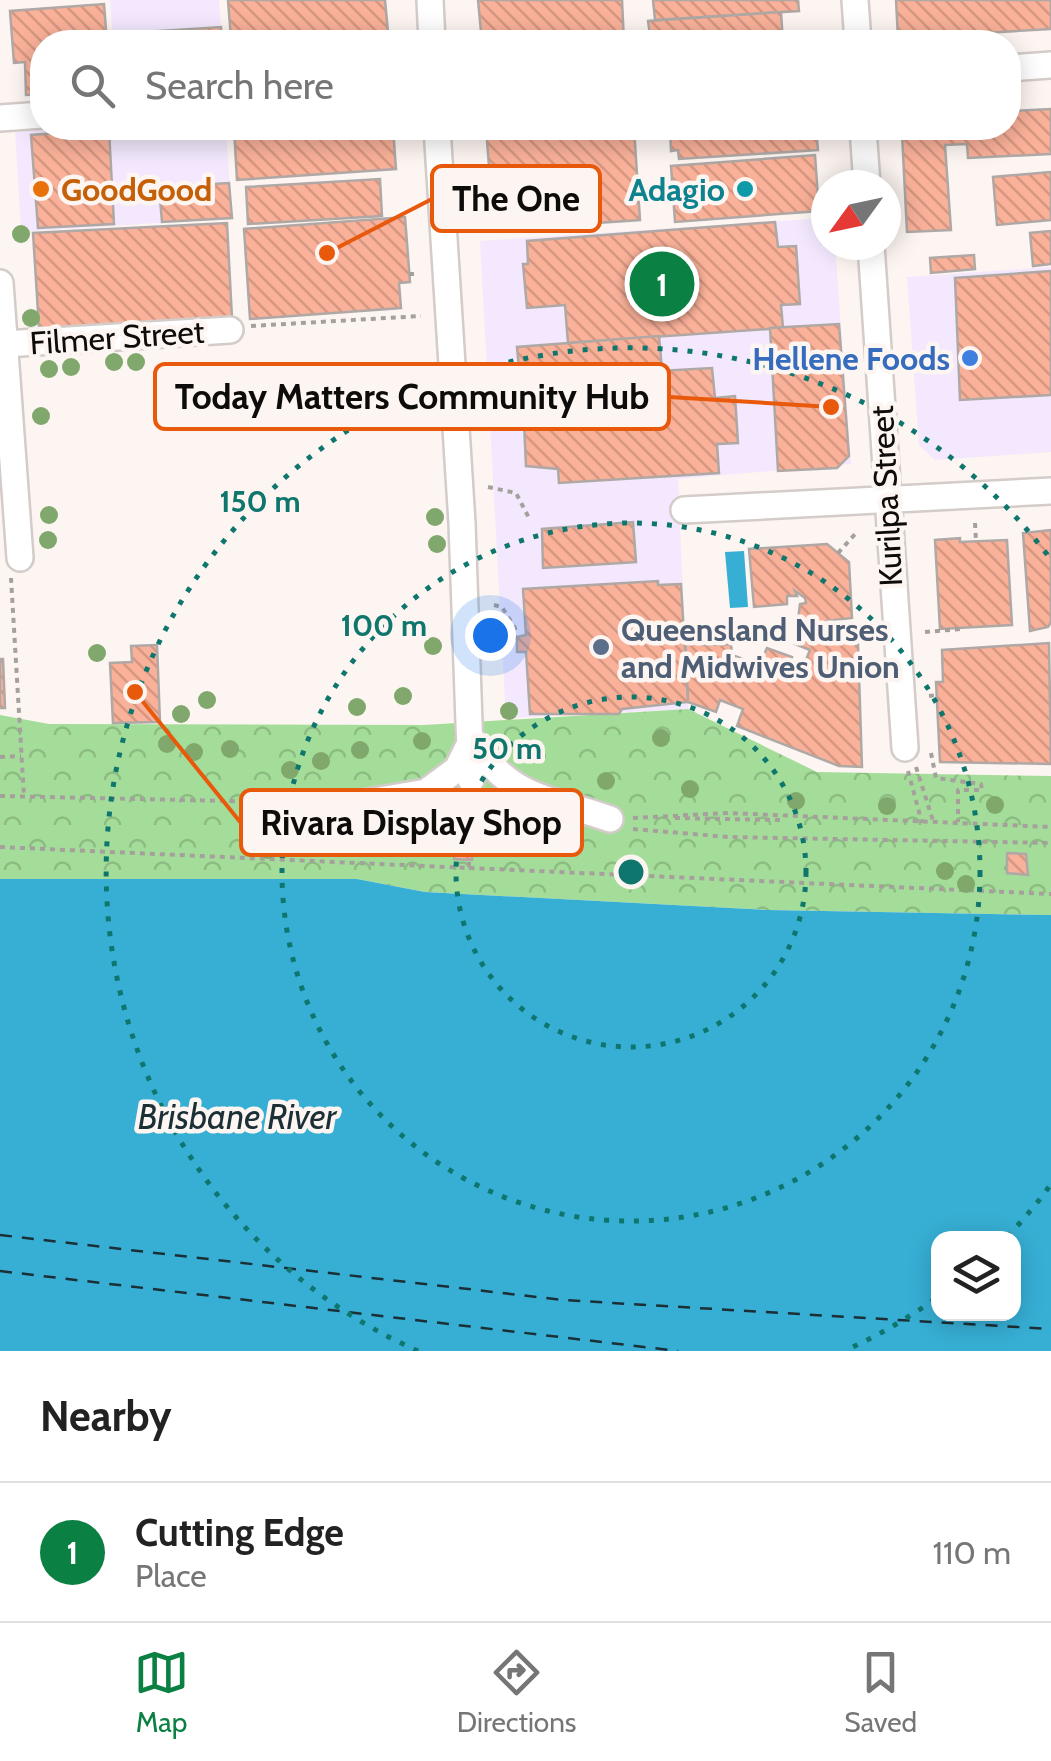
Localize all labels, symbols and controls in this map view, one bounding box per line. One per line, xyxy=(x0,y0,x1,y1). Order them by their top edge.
search box xyxy=(30,30,1021,140)
icon: search xyxy=(65,58,120,113)
text: Search here xyxy=(145,62,334,109)
callout: The One xyxy=(432,166,600,231)
place label: GoodGood xyxy=(61,170,212,209)
place label: Adagio xyxy=(628,170,725,209)
north arrow xyxy=(811,170,901,260)
text: The One xyxy=(452,177,580,220)
marker: GoodGood xyxy=(30,178,52,200)
marker: Adagio xyxy=(734,178,756,200)
pin: 1 xyxy=(630,246,694,322)
street label: Filmer Street xyxy=(28,311,206,363)
place label: Hellene Foods xyxy=(752,339,950,378)
marker: Hellene Foods xyxy=(959,347,981,369)
callout: Today Matters Community Hub xyxy=(155,364,669,429)
text: Today Matters Community Hub xyxy=(175,375,649,418)
street label: Kurilpa Street xyxy=(862,404,910,587)
text: 150 m xyxy=(219,483,301,520)
text: 100 m xyxy=(341,607,427,644)
your location xyxy=(465,610,516,661)
place label: Queensland Nurses and Midwives Union xyxy=(621,610,900,686)
marker: Queensland Nurses and Midwives Union xyxy=(590,636,612,658)
text: 50 m xyxy=(472,730,542,767)
callout: Rivara Display Shop xyxy=(241,790,582,855)
text: Rivara Display Shop xyxy=(260,801,562,844)
centre of rings xyxy=(613,854,649,890)
water label: Brisbane River xyxy=(138,1095,338,1138)
map controls xyxy=(931,1231,1021,1321)
button: layers xyxy=(931,1231,1021,1321)
text: Nearby xyxy=(40,1390,172,1442)
text: Cutting Edge xyxy=(135,1509,344,1556)
text: 1 xyxy=(67,1533,78,1572)
text: 110 m xyxy=(933,1533,1011,1572)
text: Place xyxy=(135,1556,207,1595)
tab: Map xyxy=(134,1645,189,1739)
tab: Directions xyxy=(457,1645,576,1739)
tab: Saved xyxy=(844,1645,917,1739)

